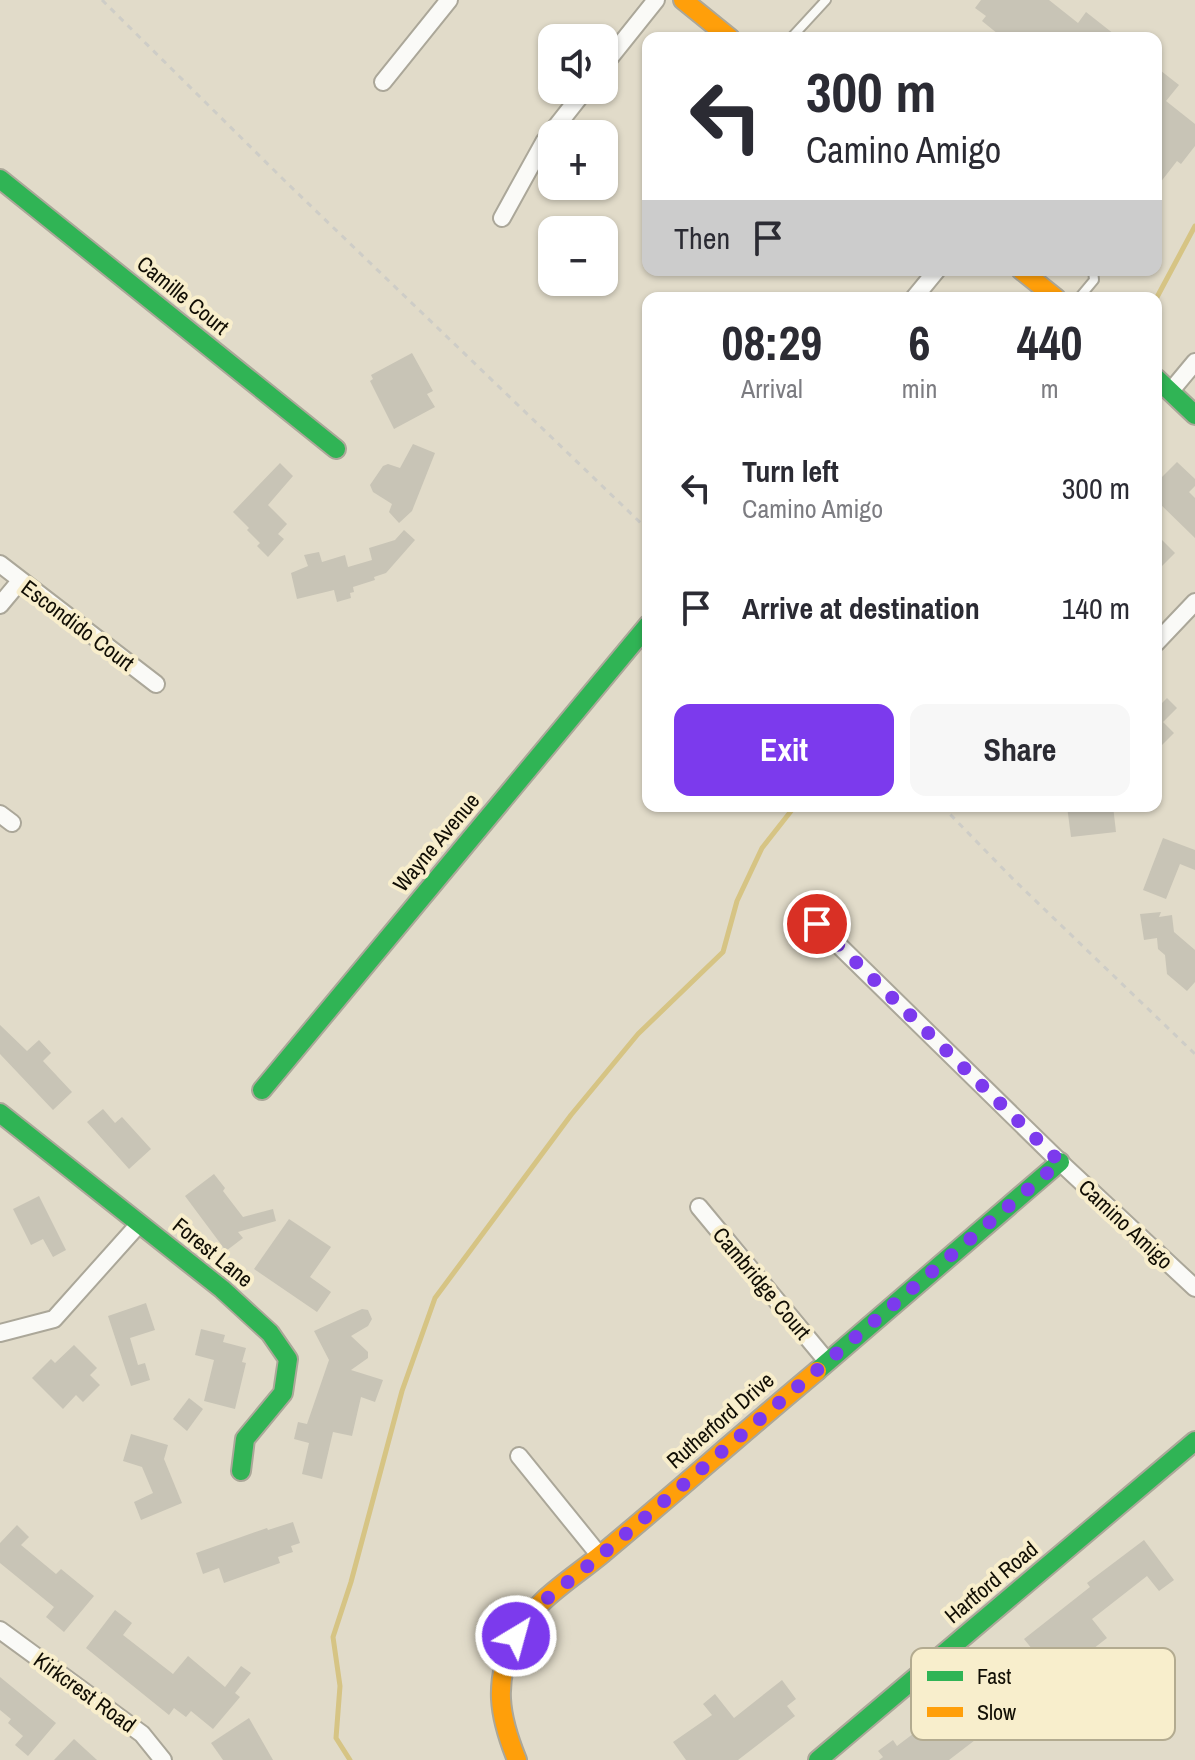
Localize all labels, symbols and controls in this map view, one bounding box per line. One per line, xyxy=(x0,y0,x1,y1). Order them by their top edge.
map controls xyxy=(538,24,618,296)
button: sound xyxy=(538,24,618,104)
text: 300 m xyxy=(806,54,936,129)
icon: left xyxy=(674,64,778,168)
button: + xyxy=(538,120,618,200)
text: Camino Amigo xyxy=(806,126,1001,174)
button: − xyxy=(538,216,618,296)
icon: arrive xyxy=(746,216,790,260)
text: Then xyxy=(674,218,730,258)
street label: Camille Court xyxy=(131,249,235,341)
text: 08:29 xyxy=(722,310,822,375)
text: 6 xyxy=(909,310,930,375)
text: 440 xyxy=(1017,310,1082,375)
text: Arrival xyxy=(741,371,803,406)
text: min xyxy=(902,371,937,406)
text: m xyxy=(1041,371,1059,406)
text: Turn left xyxy=(742,451,839,491)
icon: left xyxy=(674,466,718,510)
text: 300 m xyxy=(1062,468,1130,508)
text: Camino Amigo xyxy=(742,491,883,526)
street label: Escondido Court xyxy=(15,573,141,677)
icon: arrive xyxy=(674,586,718,630)
text: Arrive at destination xyxy=(742,588,980,628)
text: 140 m xyxy=(1062,588,1130,628)
button: Exit xyxy=(674,704,894,796)
button: Share xyxy=(910,704,1130,796)
street label: Wayne Avenue xyxy=(386,786,486,898)
pin xyxy=(783,890,851,958)
icon: arrive xyxy=(795,902,839,946)
street label: Camino Amigo xyxy=(1072,1172,1180,1276)
street label: Forest Lane xyxy=(166,1210,260,1294)
street label: Cambridge Court xyxy=(706,1220,818,1346)
street label: Rutherford Drive xyxy=(660,1365,780,1475)
street label: Hartford Road xyxy=(938,1534,1044,1630)
position arrow xyxy=(474,1594,558,1678)
street label: Kirkcrest Road xyxy=(28,1645,142,1739)
legend xyxy=(911,1648,1175,1740)
text: Fast xyxy=(977,1661,1011,1691)
text: Slow xyxy=(977,1697,1016,1727)

